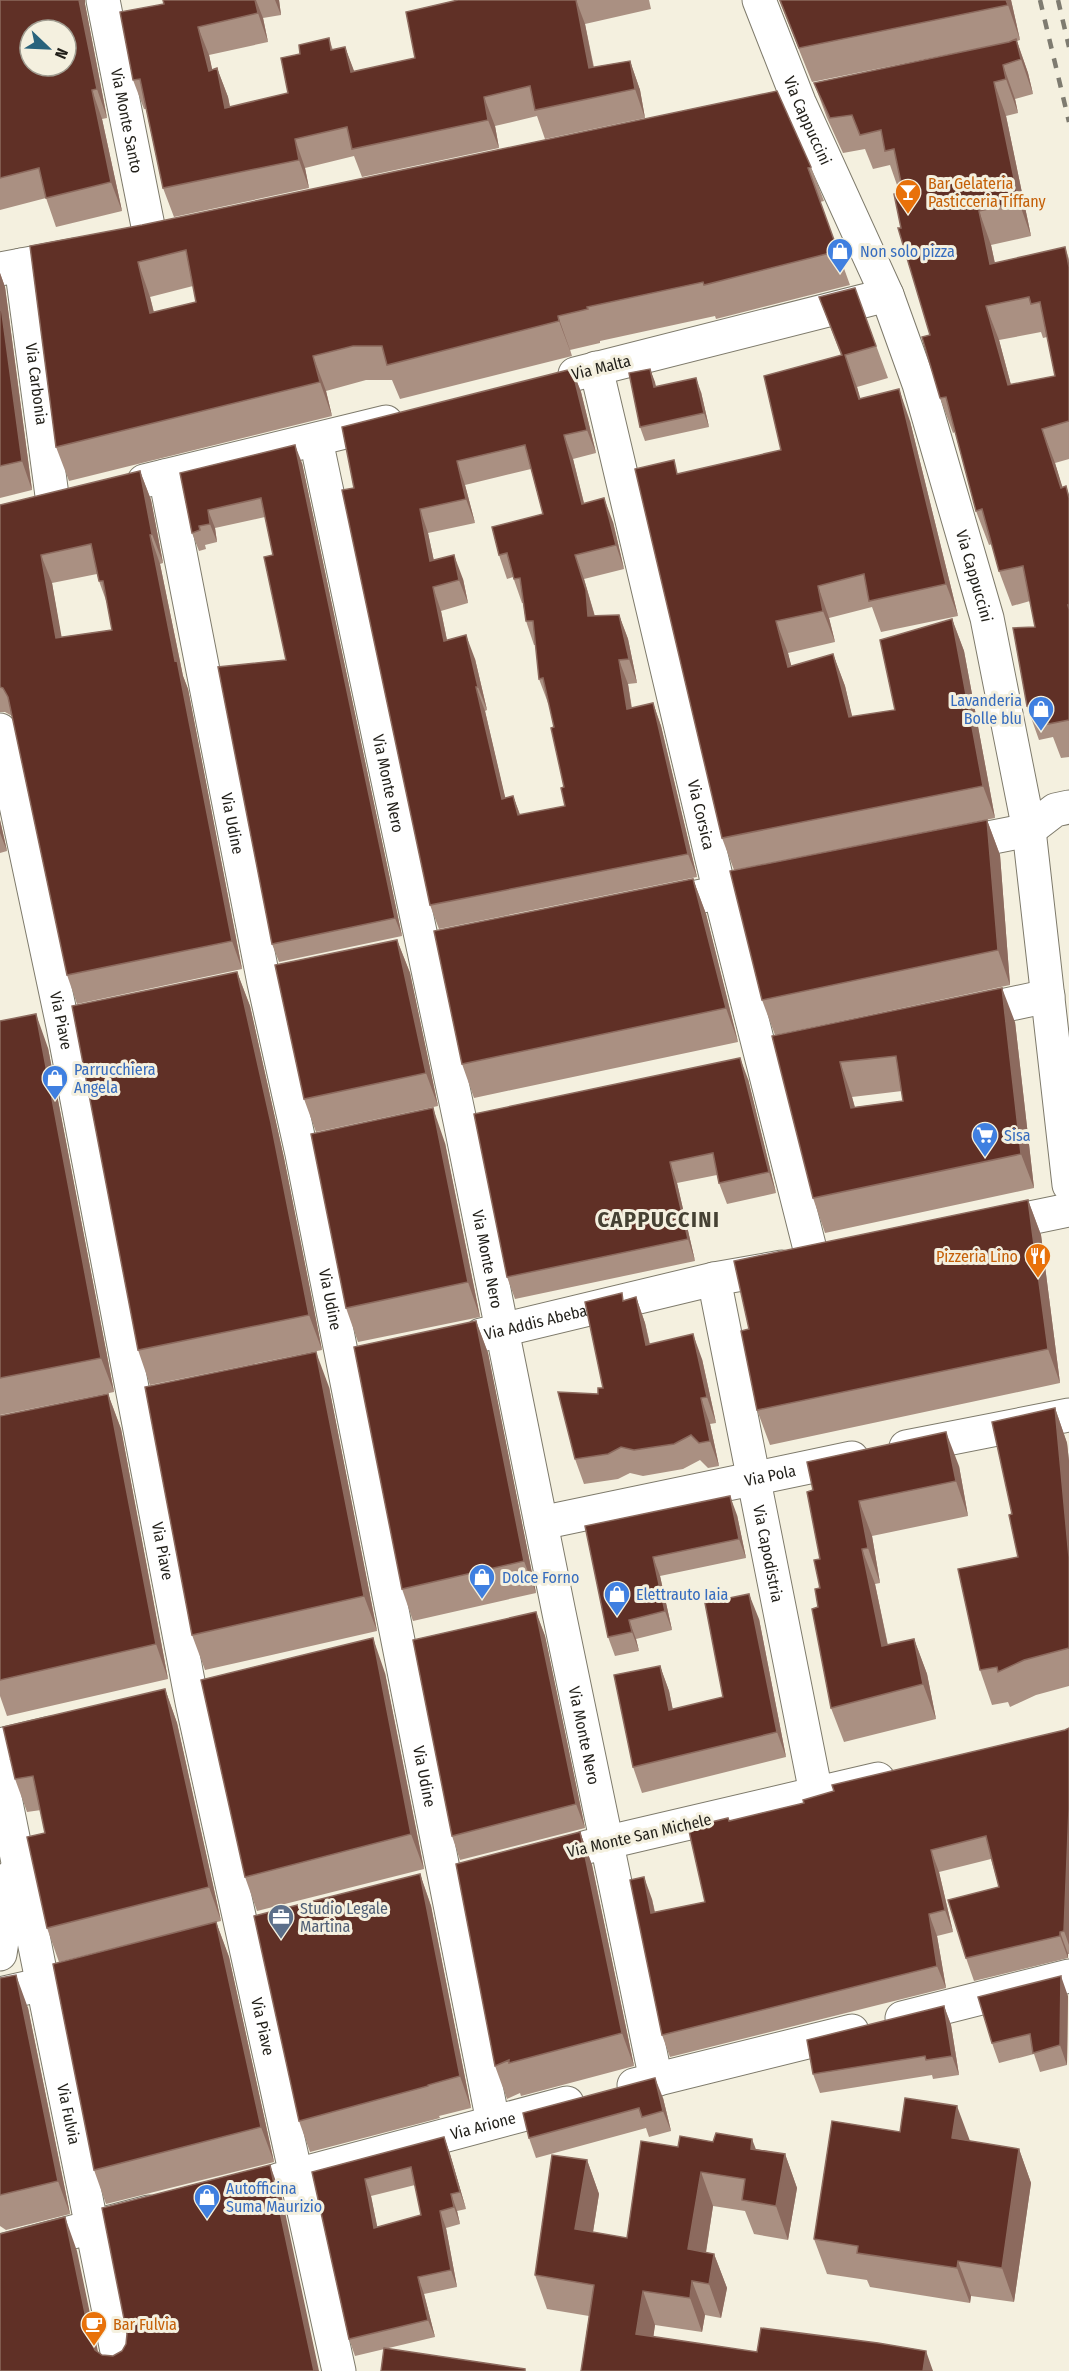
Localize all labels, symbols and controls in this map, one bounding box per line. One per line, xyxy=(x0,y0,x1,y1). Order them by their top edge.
north arrow xyxy=(18,18,78,78)
text: N xyxy=(51,46,72,62)
street label: Via Monte Santo xyxy=(107,67,146,175)
street label: Via Cappuccini xyxy=(780,74,835,168)
place label: Bar Gelateria Pasticceria Tiffany xyxy=(928,174,1047,211)
bar icon: Bar Gelateria Pasticceria Tiffany xyxy=(893,177,923,215)
shop icon: Non solo pizza xyxy=(825,236,855,274)
place label: Non solo pizza xyxy=(860,242,955,261)
street label: Via Carbonia xyxy=(22,342,51,426)
street label: Via Malta xyxy=(570,351,633,384)
street label: Via Cappuccini xyxy=(952,528,997,623)
place label: Lavanderia Bolle blu xyxy=(950,691,1022,728)
shop icon: Lavanderia Bolle blu xyxy=(1026,694,1056,732)
street label: Via Monte Nero xyxy=(368,733,408,834)
street label: Via Corsica xyxy=(684,778,718,852)
street label: Via Udine xyxy=(217,791,248,856)
street label: Via Piave xyxy=(46,990,76,1051)
place label: Parrucchiera Angela xyxy=(74,1060,156,1097)
shop icon: Parrucchiera Angela xyxy=(40,1063,70,1101)
supermarket icon: Sisa xyxy=(970,1120,1000,1158)
place label: Sisa xyxy=(1004,1126,1031,1145)
district label: CAPPUCCINI xyxy=(598,1206,720,1233)
street label: Via Monte Nero xyxy=(468,1208,506,1310)
restaurant icon: Pizzeria Lino xyxy=(1023,1241,1053,1279)
place label: Pizzeria Lino xyxy=(936,1247,1018,1266)
street label: Via Udine xyxy=(315,1267,346,1332)
street label: Via Addis Abeba xyxy=(482,1301,589,1344)
street label: Via Pola xyxy=(743,1461,798,1490)
street label: Via Capodistria xyxy=(749,1503,787,1604)
street label: Via Piave xyxy=(148,1520,178,1582)
shop icon: Dolce Forno xyxy=(467,1562,497,1600)
place label: Dolce Forno xyxy=(502,1568,579,1587)
shop icon: Elettrauto Iaia xyxy=(602,1579,632,1617)
place label: Elettrauto Iaia xyxy=(636,1585,728,1604)
street label: Via Monte Nero xyxy=(564,1685,603,1786)
street label: Via Udine xyxy=(409,1744,440,1809)
street label: Via Monte San Michele xyxy=(565,1810,713,1861)
place label: Studio Legale Martina xyxy=(300,1899,388,1936)
office icon: Studio Legale Martina xyxy=(266,1902,296,1940)
street label: Via Piave xyxy=(247,1996,278,2057)
street label: Via Fulvia xyxy=(53,2082,84,2146)
street label: Via Arione xyxy=(448,2108,518,2144)
place label: Autofficina Suma Maurizio xyxy=(226,2179,322,2216)
shop icon: Autofficina Suma Maurizio xyxy=(192,2182,222,2220)
cafe icon: Bar Fulvia xyxy=(79,2309,109,2347)
place label: Bar Fulvia xyxy=(113,2315,177,2334)

